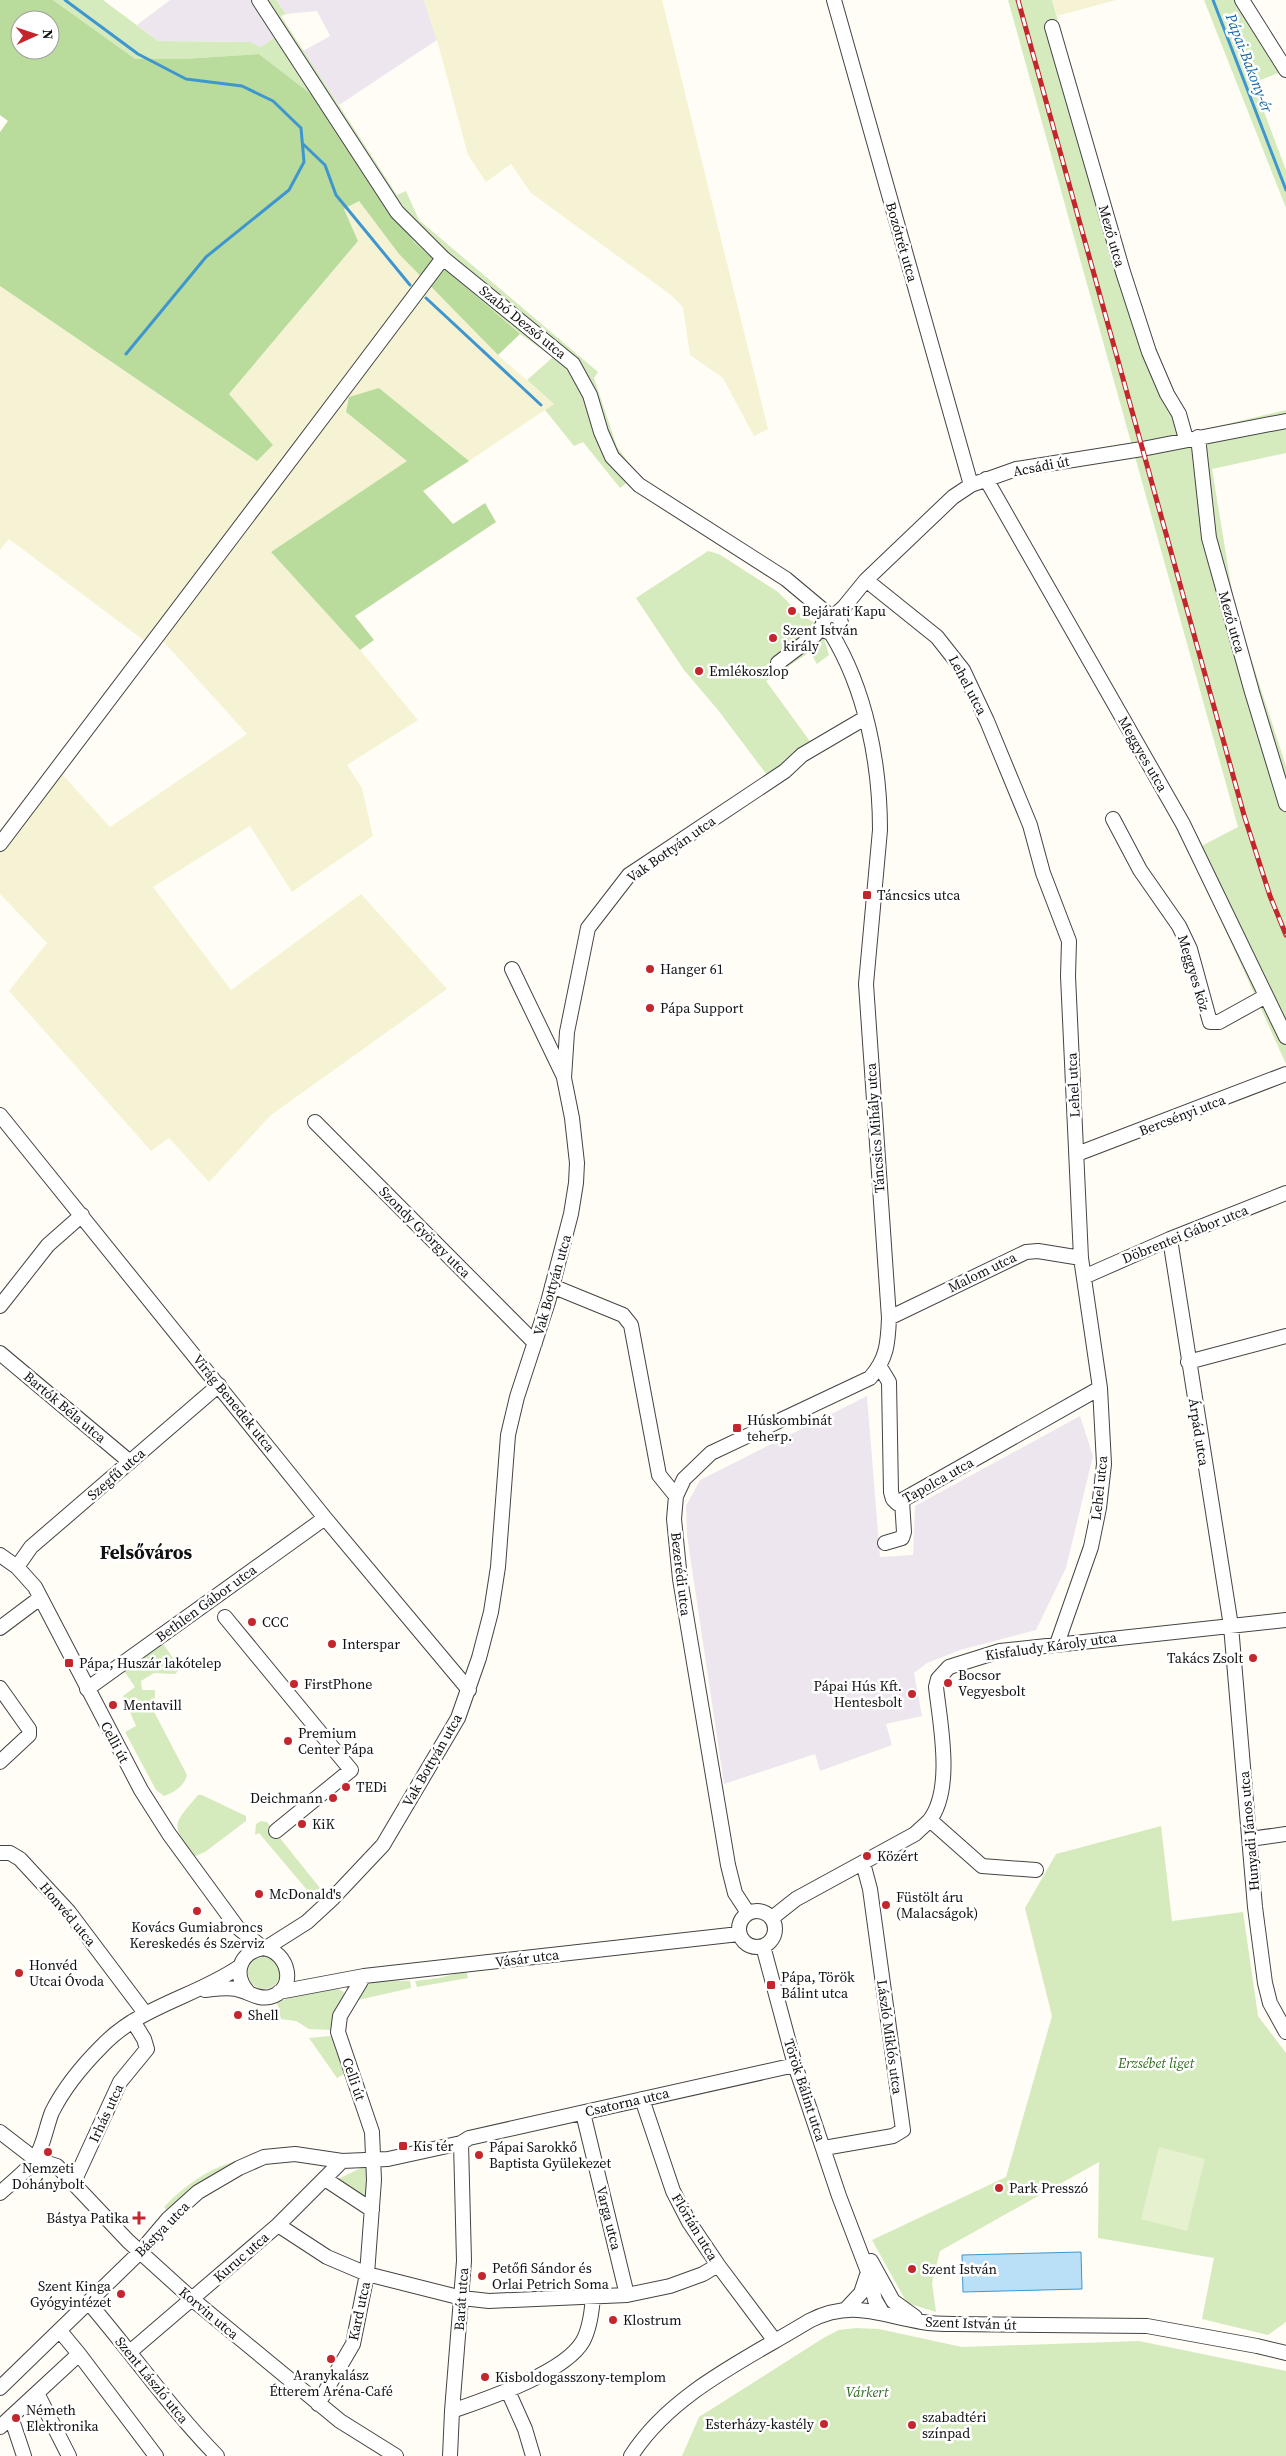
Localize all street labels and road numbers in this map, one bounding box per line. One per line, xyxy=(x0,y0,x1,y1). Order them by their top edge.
street label: Bozótrét utca xyxy=(881,200,923,285)
street label: Mező utca xyxy=(1094,203,1131,270)
street label: Szabó Dezső utca xyxy=(475,281,571,364)
street label: Acsádi út xyxy=(1011,451,1071,481)
street label: Mező utca xyxy=(1214,589,1251,656)
street label: Lehel utca xyxy=(944,652,992,719)
street label: Meggyes utca xyxy=(1113,713,1173,796)
street label: Vak Bottyán utca xyxy=(623,810,720,887)
street label: Meggyes köz xyxy=(1173,932,1215,1014)
street label: Lehel utca xyxy=(1061,1051,1085,1118)
street label: Táncsics Mihály utca xyxy=(860,1062,890,1194)
street label: Bercsényi utca xyxy=(1136,1089,1229,1141)
street label: Szondy György utca xyxy=(375,1182,476,1283)
street label: Döbrentei Gábor utca xyxy=(1119,1199,1252,1268)
street label: Vak Bottyán utca xyxy=(528,1231,576,1338)
street label: Malom utca xyxy=(944,1246,1020,1297)
street label: Virág Benedek utca xyxy=(188,1350,280,1457)
street label: Bartók Béla utca xyxy=(20,1367,111,1448)
street label: Árpád utca xyxy=(1184,1397,1214,1468)
street label: Szegfű utca xyxy=(83,1443,150,1505)
street label: Tapolca utca xyxy=(899,1452,978,1508)
street label: Lehel utca xyxy=(1086,1454,1112,1521)
street label: Bezerédi utca xyxy=(666,1531,696,1618)
street label: Bethlen Gábor utca xyxy=(151,1559,261,1646)
street label: Kisfaludy Károly utca xyxy=(984,1627,1119,1665)
street label: Vak Bottyán utca xyxy=(397,1709,467,1810)
street label: Celli út xyxy=(96,1718,134,1767)
street label: Hunyadi János utca xyxy=(1234,1769,1264,1892)
street label: Honvéd utca xyxy=(35,1878,101,1951)
street label: Vásár utca xyxy=(494,1944,561,1972)
street label: László Miklós utca xyxy=(872,1978,908,2096)
street label: Török Bálint utca xyxy=(779,2036,831,2145)
street label: Celli út xyxy=(337,2055,371,2104)
street label: Irhás utca xyxy=(84,2080,129,2146)
street label: Csatorna utca xyxy=(583,2082,672,2121)
street label: Varga utca xyxy=(591,2184,627,2253)
street label: Flórián utca xyxy=(667,2189,723,2265)
street label: Bástya utca xyxy=(130,2196,194,2261)
street label: Kuruc utca xyxy=(209,2227,274,2287)
street label: Barát utca xyxy=(449,2266,473,2331)
street label: Kard utca xyxy=(343,2279,375,2342)
street label: Korvin utca xyxy=(175,2282,244,2345)
street label: Szent István út xyxy=(925,2311,1017,2335)
street label: Szent László utca xyxy=(111,2332,194,2428)

